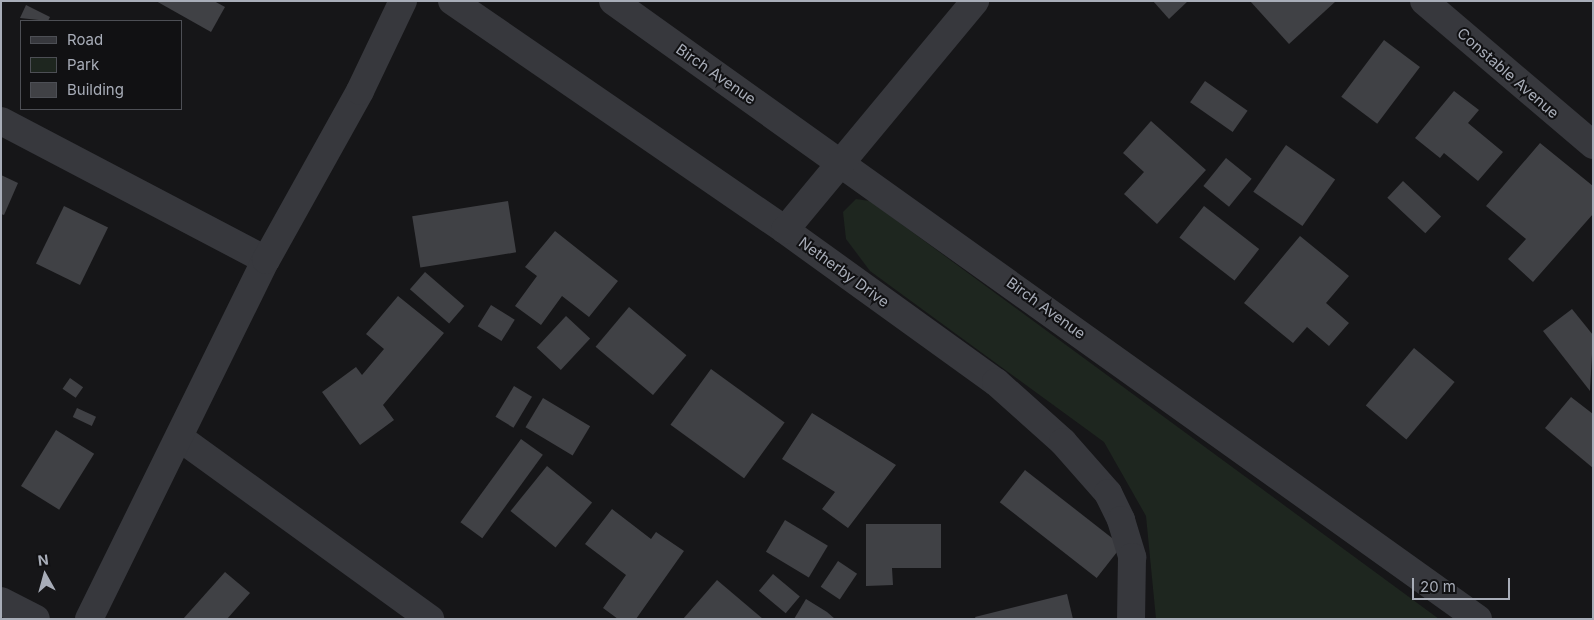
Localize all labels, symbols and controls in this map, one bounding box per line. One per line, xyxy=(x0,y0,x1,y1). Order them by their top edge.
legend xyxy=(20,20,182,110)
street label: Constable Avenue xyxy=(1454,24,1562,122)
text: Road xyxy=(67,30,103,49)
street label: Birch Avenue xyxy=(673,40,759,108)
text: Park xyxy=(67,55,99,74)
text: Building xyxy=(67,80,124,99)
street label: Netherby Drive xyxy=(795,233,893,311)
street label: Birch Avenue xyxy=(1003,273,1089,343)
north arrow xyxy=(20,550,70,600)
text: N xyxy=(37,551,49,569)
scale bar xyxy=(1414,568,1512,600)
text: 20 m xyxy=(1420,577,1456,596)

